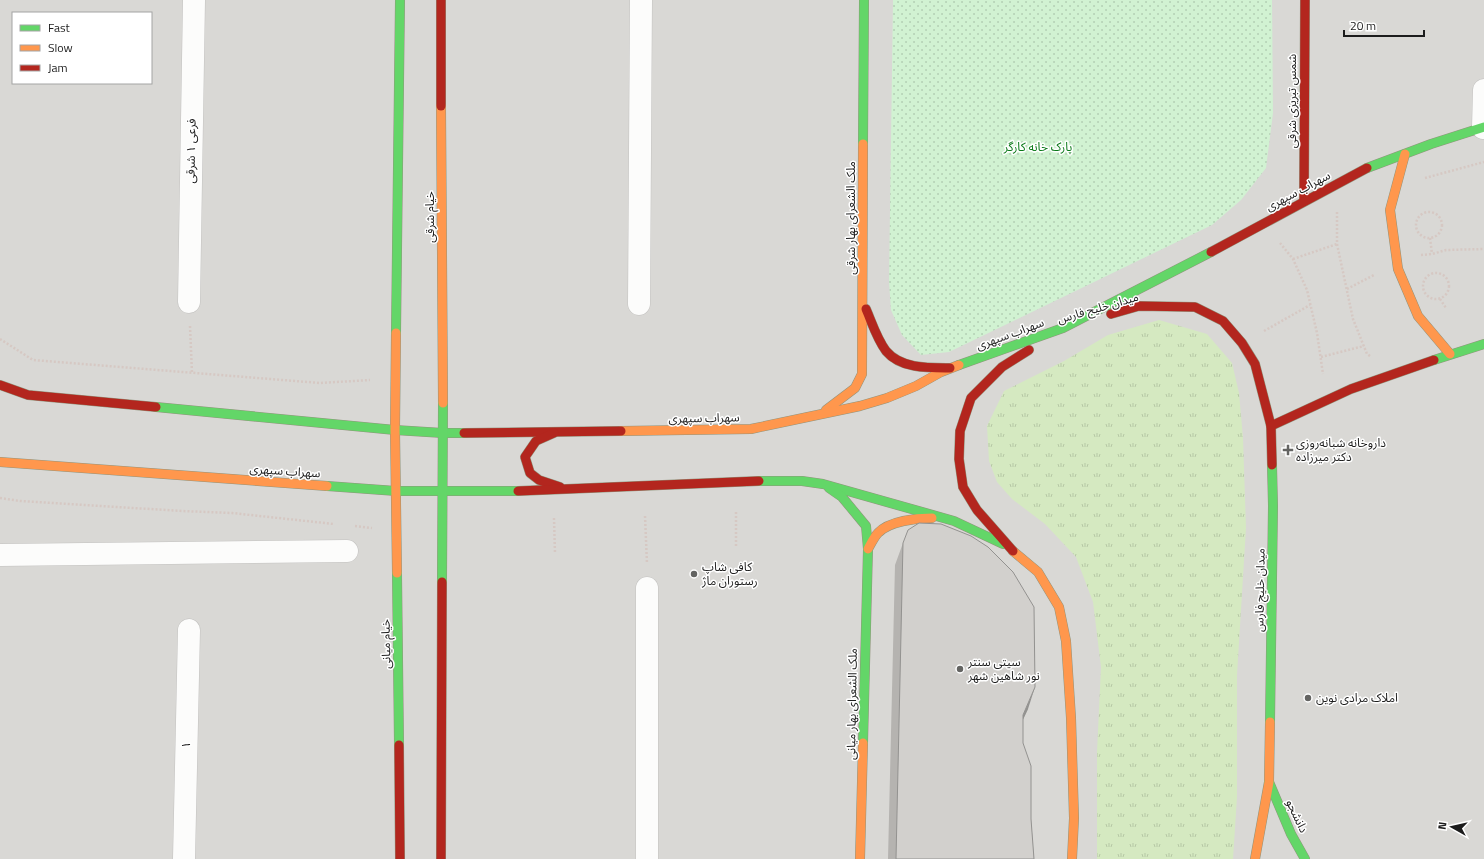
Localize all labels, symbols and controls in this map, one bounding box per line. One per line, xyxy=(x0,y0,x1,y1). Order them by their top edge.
legend xyxy=(12,12,152,84)
scale bar xyxy=(1344,12,1424,38)
text: 20 m xyxy=(1350,16,1376,35)
text: Fast xyxy=(48,18,71,37)
text: Slow xyxy=(48,38,73,57)
street label: شمس تبریزی شرقی xyxy=(1282,54,1301,148)
text: Jam xyxy=(48,58,68,77)
street label: فرعی ۱ شرقی xyxy=(180,118,201,184)
park label: پارک خانه کارگر xyxy=(1003,137,1072,156)
street label: ملک الشعرای بهار شرقی xyxy=(841,161,860,275)
street label: سهراب سپهری xyxy=(1262,165,1334,216)
street label: خیام شرقی xyxy=(420,191,439,243)
street label: میدان خلیج فارس xyxy=(1055,287,1141,328)
street label: سهراب سپهری xyxy=(973,312,1047,355)
street label: سهراب سپهری xyxy=(668,407,740,428)
place label: داروخانه شبانه‌روزی دکتر میرزاده xyxy=(1296,433,1386,466)
marker: داروخانه شبانه‌روزی دکتر میرزاده xyxy=(1283,445,1293,455)
street label: سهراب سپهری xyxy=(249,459,321,482)
street label: میدان خلیج فارس xyxy=(1249,548,1270,632)
place label: کافی شاپ رستوران ماژ xyxy=(701,557,758,590)
marker: کافی شاپ رستوران ماژ xyxy=(689,569,699,579)
street label: خیام میانی xyxy=(376,619,395,669)
street label: ملک الشعرای بهار میانی xyxy=(841,648,862,760)
place label: سیتی سنتر نور شاهین شهر xyxy=(967,652,1040,685)
marker: سیتی سنتر نور شاهین شهر xyxy=(955,664,965,674)
place label: املاک مرادی نوین xyxy=(1316,688,1398,707)
marker: املاک مرادی نوین xyxy=(1303,693,1313,703)
street label: ۱ xyxy=(176,741,195,749)
street label: دانشجو xyxy=(1281,796,1314,836)
north arrow xyxy=(1432,807,1472,847)
text: N xyxy=(1434,821,1451,830)

